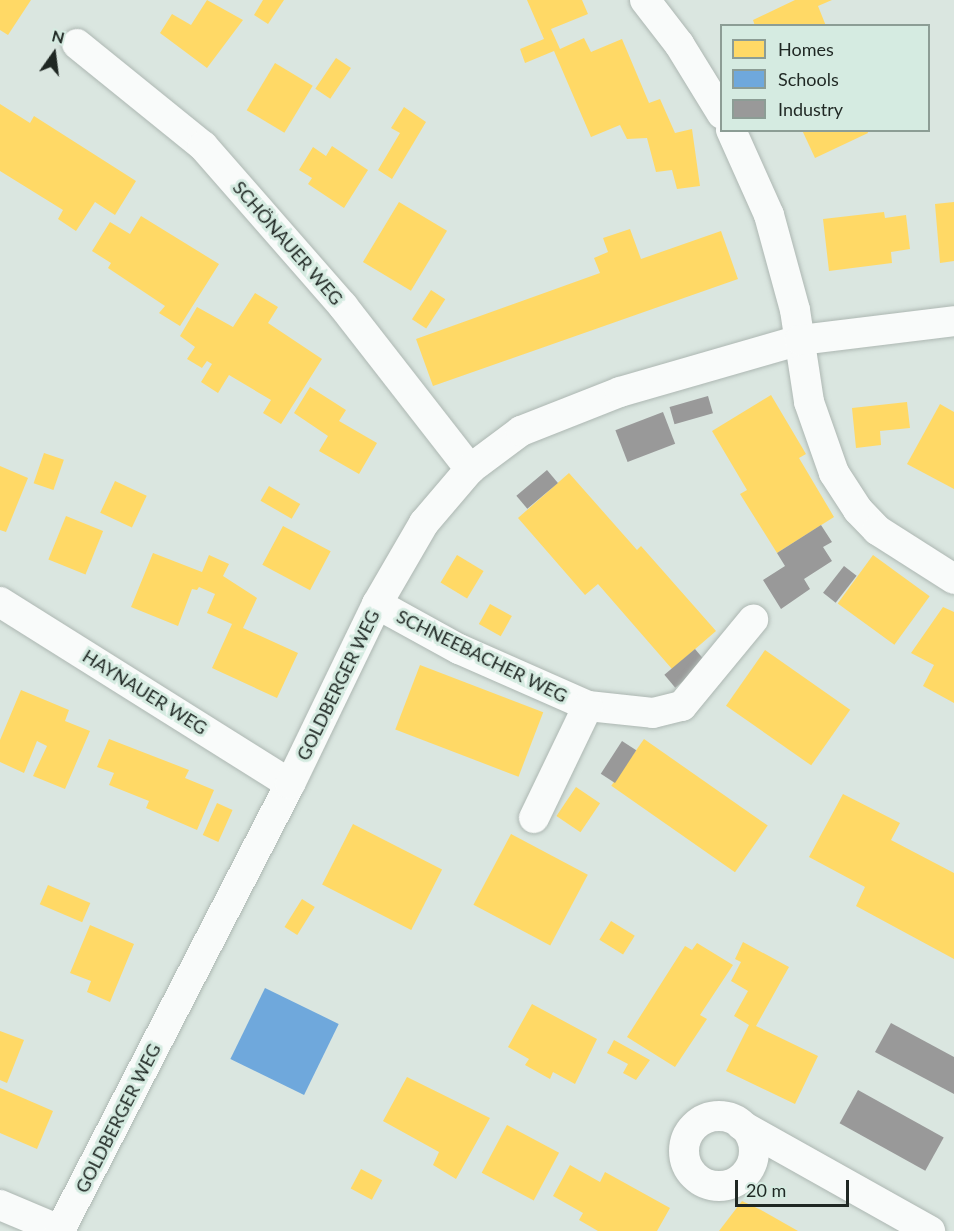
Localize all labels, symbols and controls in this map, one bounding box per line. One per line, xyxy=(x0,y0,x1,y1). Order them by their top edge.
north arrow xyxy=(24,24,84,84)
legend xyxy=(720,24,930,132)
text: N xyxy=(50,25,67,47)
text: Homes xyxy=(778,38,834,60)
text: Schools xyxy=(778,68,839,90)
text: Industry xyxy=(778,98,843,120)
street label: SCHÖNAUER WEG xyxy=(228,177,348,309)
street label: SCHNEEBACHER WEG xyxy=(393,605,571,707)
street label: GOLDBERGER WEG xyxy=(292,606,384,764)
street label: HAYNAUER WEG xyxy=(79,645,211,739)
street label: GOLDBERGER WEG xyxy=(71,1040,165,1196)
scale bar xyxy=(738,1168,852,1206)
text: 20 m xyxy=(746,1179,786,1201)

